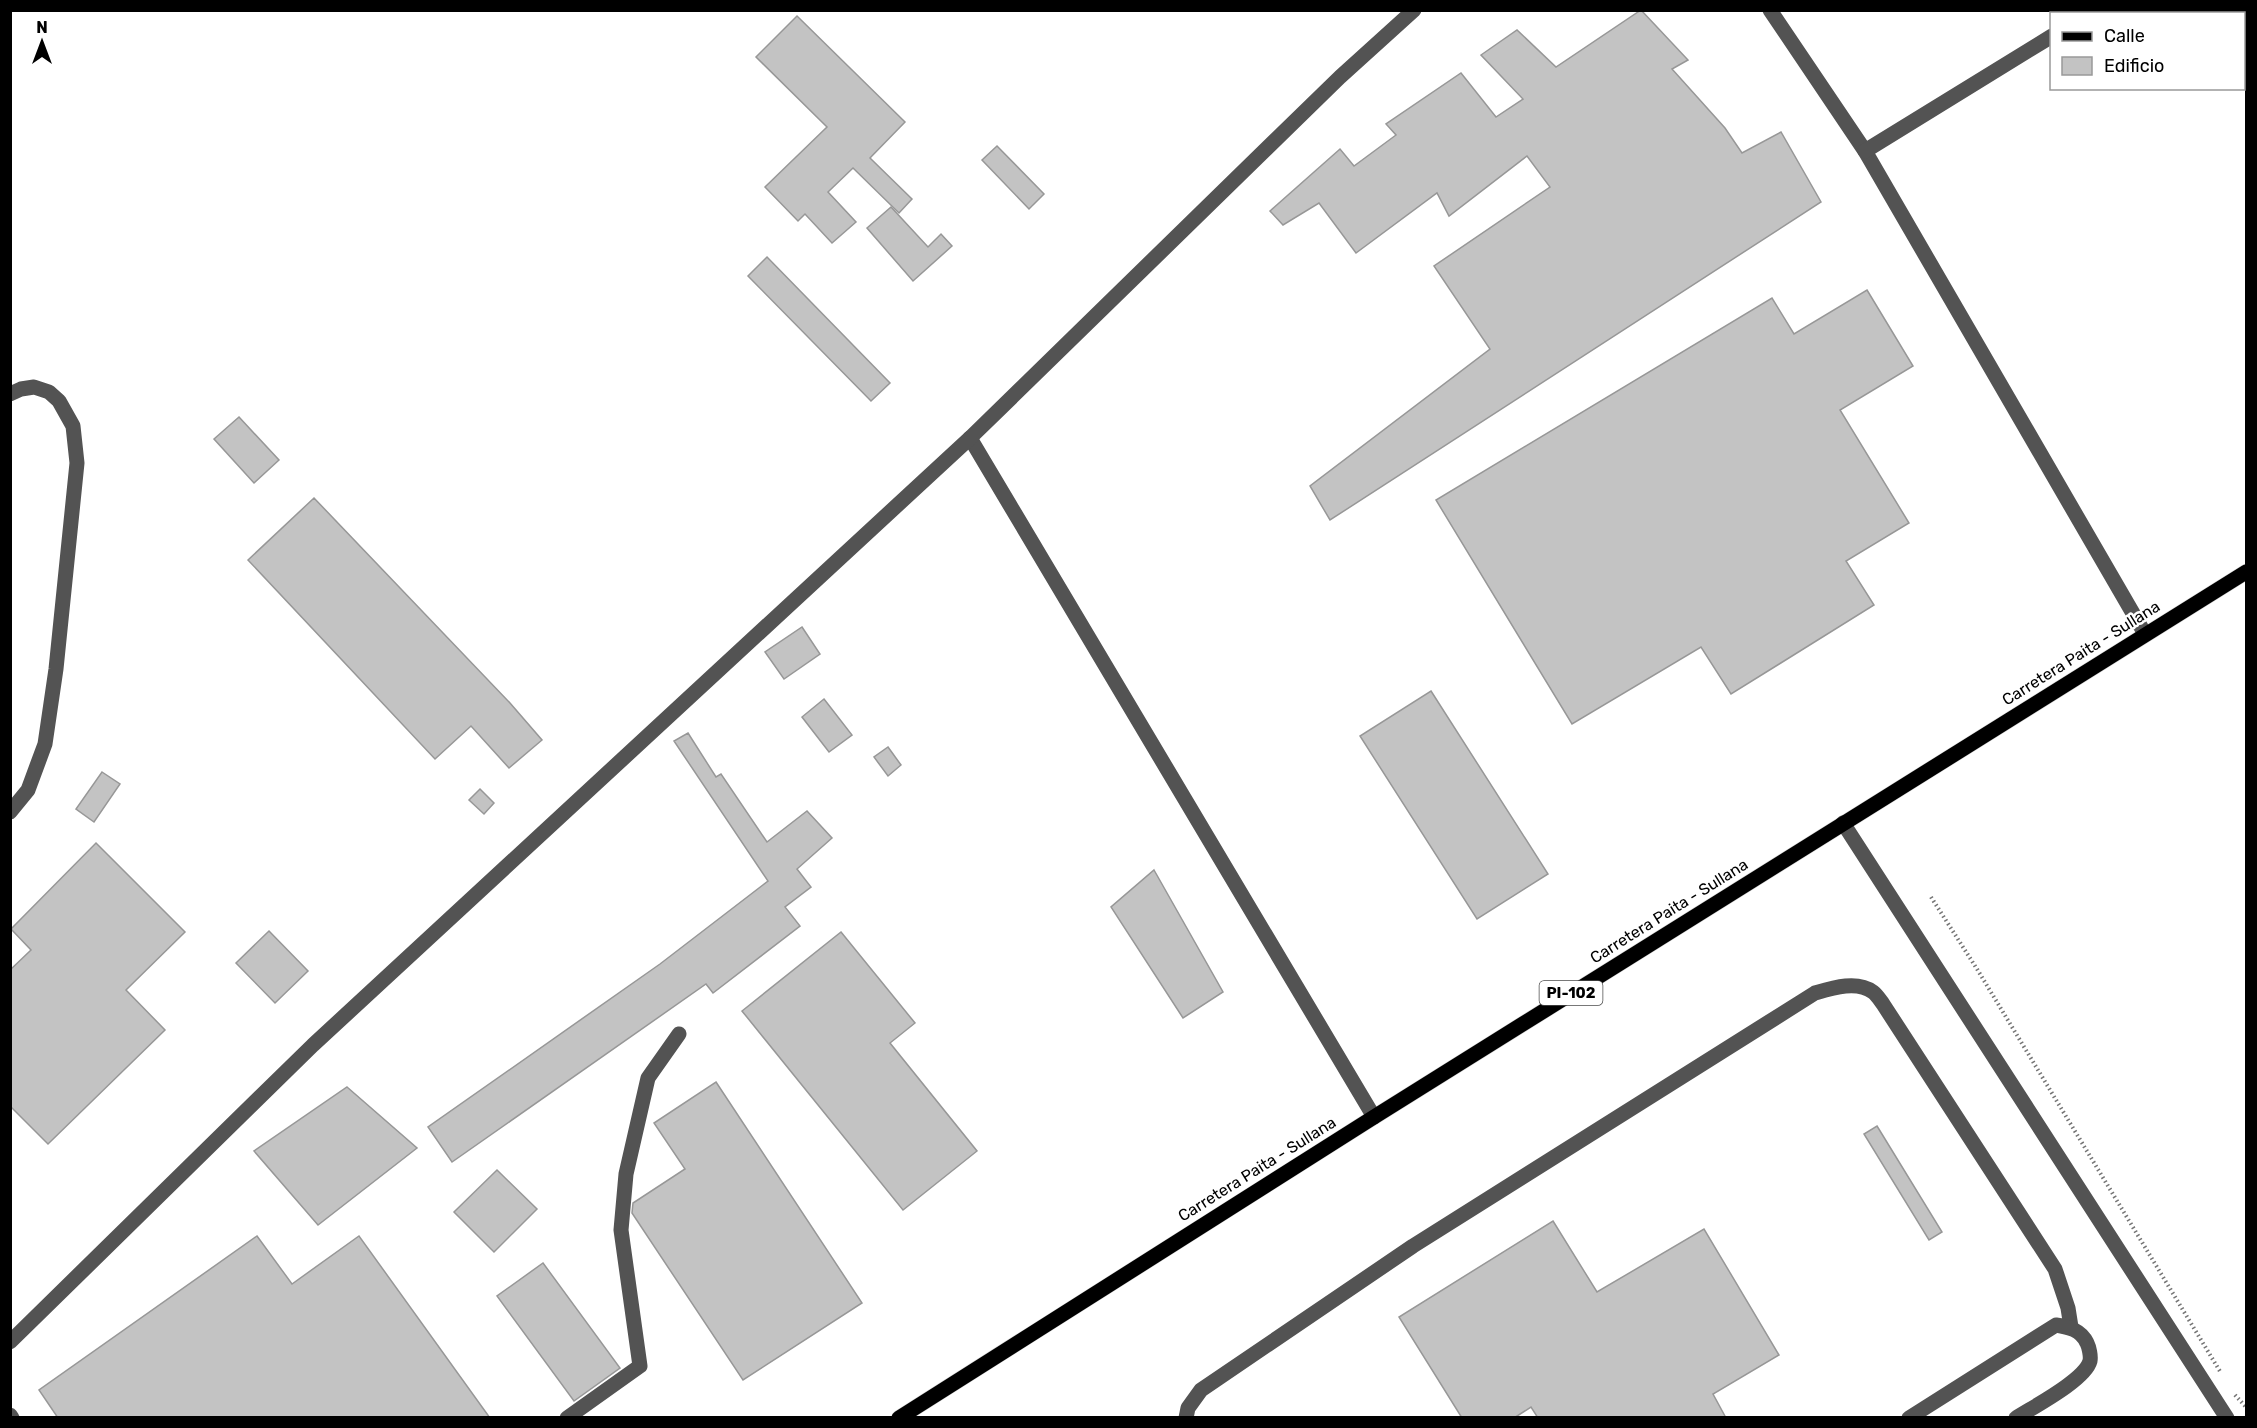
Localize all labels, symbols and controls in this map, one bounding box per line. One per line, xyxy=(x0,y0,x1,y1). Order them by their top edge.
north arrow xyxy=(12,12,72,72)
legend xyxy=(2050,12,2245,90)
text: N xyxy=(36,18,48,37)
text: Calle xyxy=(2104,25,2145,47)
text: Edificio xyxy=(2104,55,2164,77)
street label: Carretera Paita - Sullana xyxy=(1999,597,2163,709)
street label: Carretera Paita - Sullana xyxy=(1587,855,1751,967)
road number: PI-102 xyxy=(1540,981,1602,1005)
street label: Carretera Paita - Sullana xyxy=(1175,1113,1339,1225)

